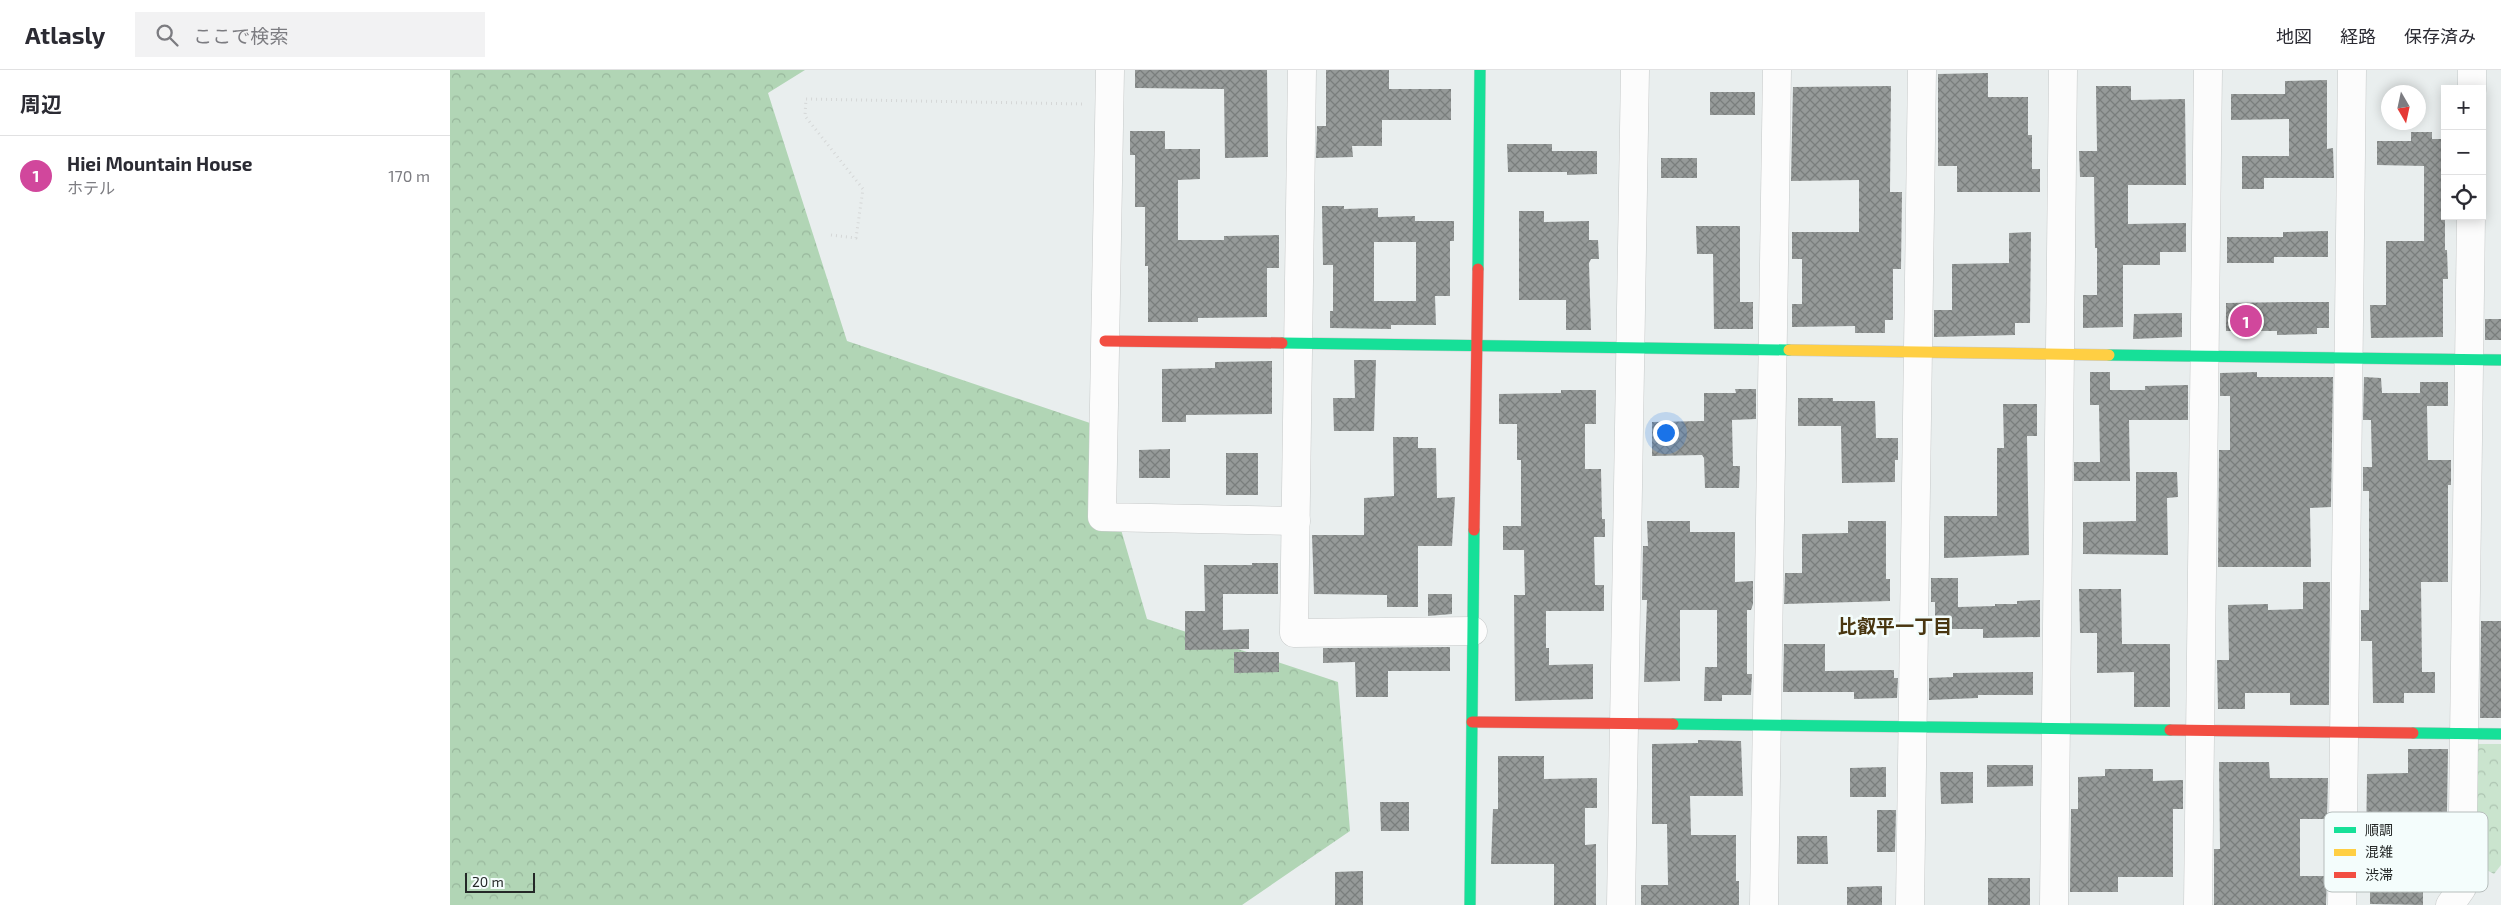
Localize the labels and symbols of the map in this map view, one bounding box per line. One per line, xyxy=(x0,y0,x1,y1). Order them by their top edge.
north arrow xyxy=(2381,85,2426,130)
pin: 1 xyxy=(2230,302,2262,340)
your location xyxy=(1653,420,1679,446)
district label: 比叡平一丁目 xyxy=(1838,614,1952,637)
legend xyxy=(2324,812,2488,892)
text: 順調 xyxy=(2365,821,2393,838)
text: 混雑 xyxy=(2365,843,2393,860)
text: 渋滞 xyxy=(2365,866,2393,883)
scale bar xyxy=(465,870,535,893)

